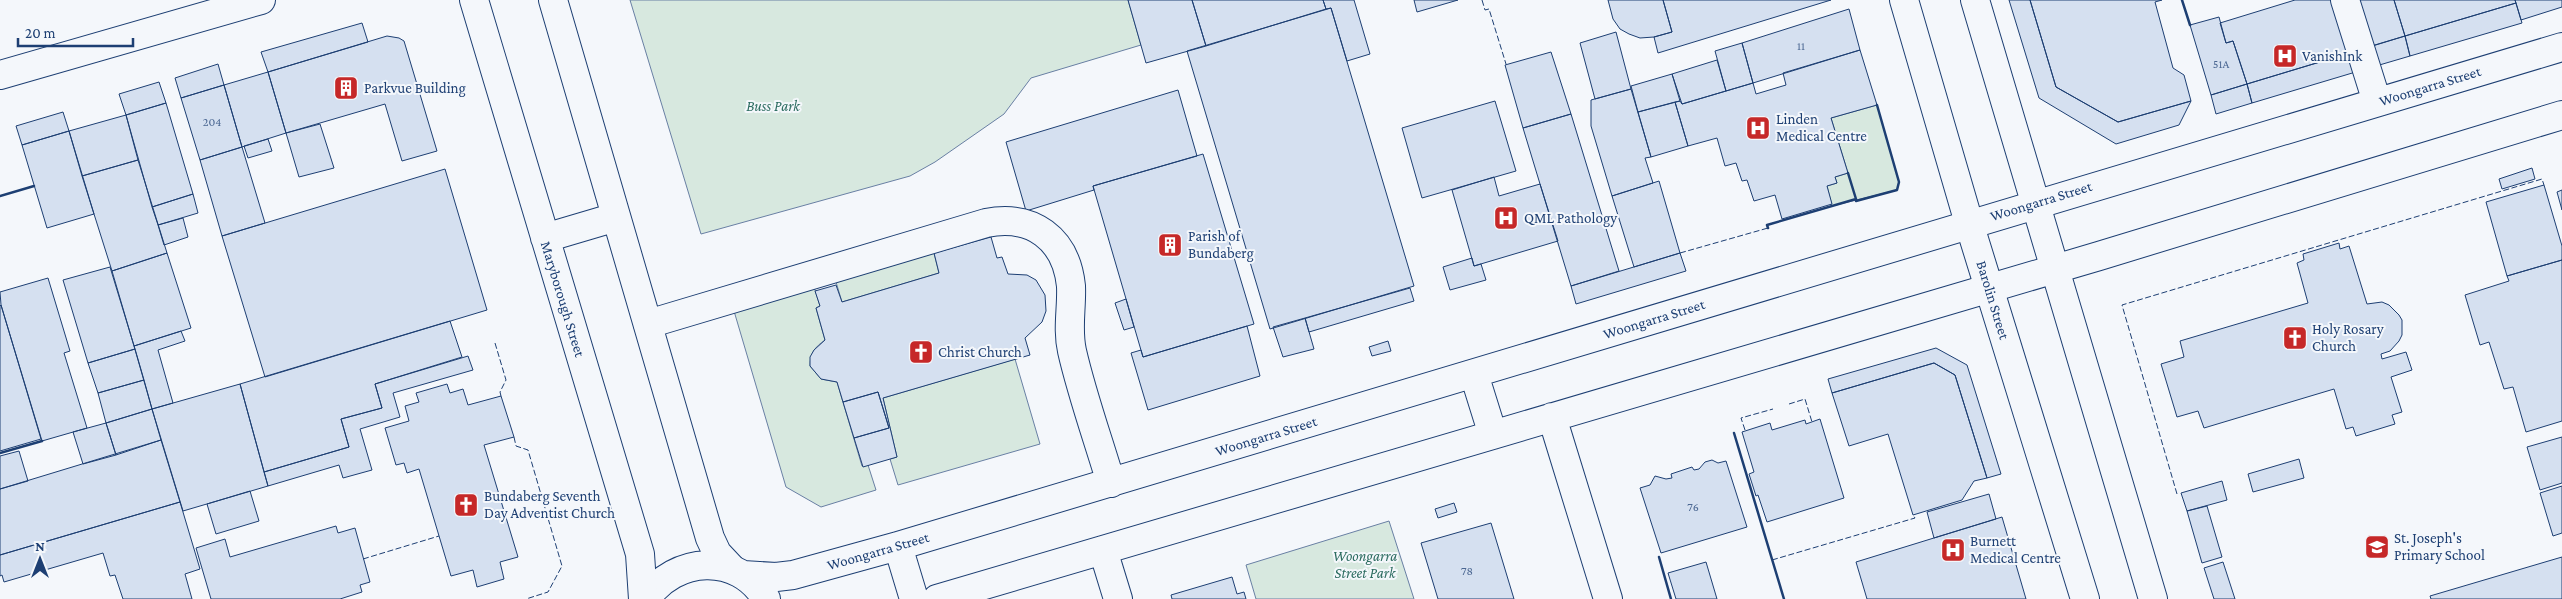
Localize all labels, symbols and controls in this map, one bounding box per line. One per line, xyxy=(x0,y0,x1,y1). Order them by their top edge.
scale bar xyxy=(18,15,132,47)
text: 20 m xyxy=(25,25,56,41)
house number: 11 xyxy=(1797,39,1805,53)
hospital icon: VanishInk xyxy=(2272,43,2298,69)
place label: VanishInk xyxy=(2302,48,2363,64)
house number: 51A xyxy=(2213,57,2229,71)
street label: Woongarra Street xyxy=(2377,63,2484,110)
building icon: Parkvue Building xyxy=(333,75,359,101)
place label: Parkvue Building xyxy=(364,80,466,97)
park label: Buss Park xyxy=(746,98,801,114)
place label: Linden Medical Centre xyxy=(1776,111,1867,144)
house number: 204 xyxy=(203,115,221,129)
hospital icon: Linden Medical Centre xyxy=(1745,115,1771,141)
street label: Woongarra Street xyxy=(1988,178,2095,225)
hospital icon: QML Pathology xyxy=(1493,205,1519,231)
place label: QML Pathology xyxy=(1524,210,1617,227)
place label: Parish of Bundaberg xyxy=(1188,228,1254,262)
building icon: Parish of Bundaberg xyxy=(1157,232,1183,258)
street label: Maryborough Street xyxy=(537,239,589,360)
street label: Barolin Street xyxy=(1973,259,2013,342)
street label: Woongarra Street xyxy=(1601,296,1708,343)
place label: Holy Rosary Church xyxy=(2312,321,2384,354)
church icon: Holy Rosary Church xyxy=(2282,325,2308,351)
church icon: Christ Church xyxy=(908,339,934,365)
place label: Christ Church xyxy=(938,344,1022,360)
street label: Woongarra Street xyxy=(1213,413,1320,460)
place label: Bundaberg Seventh Day Adventist Church xyxy=(484,488,615,522)
church icon: Bundaberg Seventh Day Adventist Church xyxy=(453,492,479,518)
house number: 76 xyxy=(1687,500,1699,514)
street label: Woongarra Street xyxy=(825,528,932,574)
place label: St. Joseph's Primary School xyxy=(2394,530,2485,564)
place label: Burnett Medical Centre xyxy=(1970,533,2061,566)
north arrow xyxy=(15,534,65,584)
school or university icon: St. Joseph's Primary School xyxy=(2364,534,2390,560)
hospital icon: Burnett Medical Centre xyxy=(1940,537,1966,563)
text: N xyxy=(35,538,45,554)
park label: Woongarra Street Park xyxy=(1333,548,1397,581)
house number: 78 xyxy=(1461,564,1473,578)

